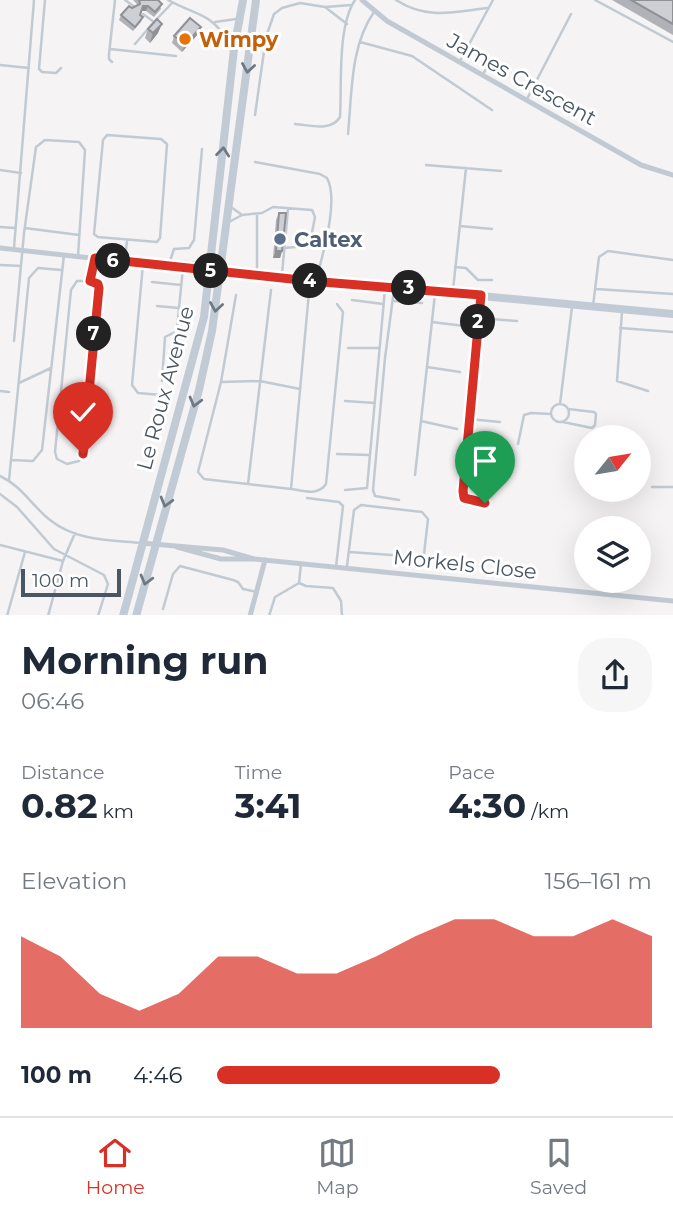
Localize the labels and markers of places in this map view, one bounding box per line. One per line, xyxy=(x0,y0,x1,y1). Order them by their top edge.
place label: Wimpy xyxy=(199,27,279,52)
marker: Wimpy xyxy=(177,31,193,47)
place label: Caltex xyxy=(294,227,363,252)
marker: Caltex xyxy=(272,231,288,247)
pin: 6 xyxy=(96,244,130,278)
pin: 5 xyxy=(194,254,228,288)
pin: 4 xyxy=(292,264,328,298)
pin: 3 xyxy=(392,270,426,306)
pin: 2 xyxy=(461,304,496,340)
pin: 7 xyxy=(76,316,112,352)
pin xyxy=(53,382,113,454)
pin xyxy=(455,431,515,503)

